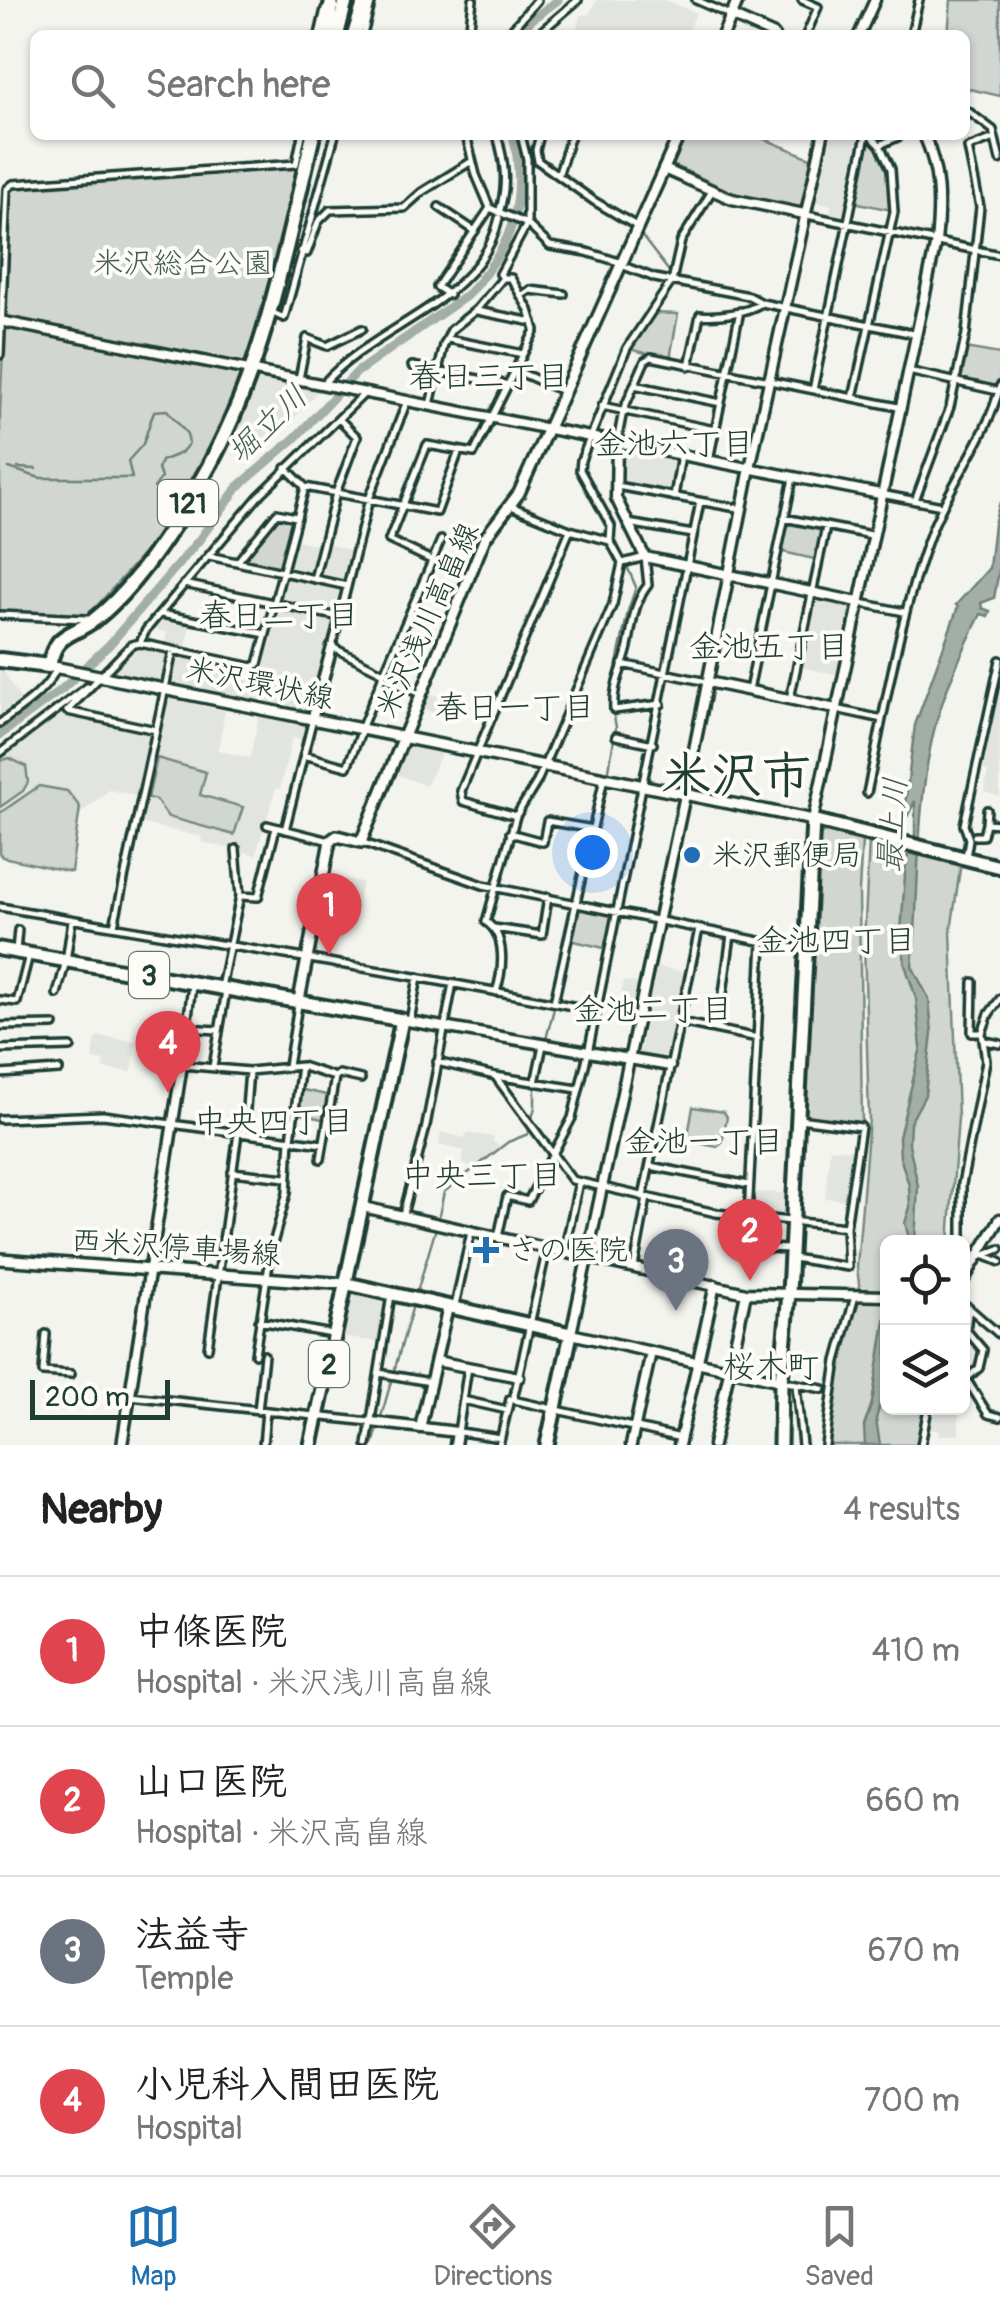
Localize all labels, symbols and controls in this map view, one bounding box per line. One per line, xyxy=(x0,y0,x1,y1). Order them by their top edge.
search box xyxy=(30,30,970,140)
icon: search xyxy=(65,58,120,113)
text: Search here xyxy=(145,61,331,109)
park label: 米沢総合公園 xyxy=(93,245,273,282)
district label: 春日三丁目 xyxy=(409,357,569,397)
water label: 堀立川 xyxy=(219,377,316,472)
district label: 金池六丁目 xyxy=(594,424,754,464)
road number: 121 xyxy=(158,480,218,526)
street label: 米沢浅川高畠線 xyxy=(368,517,487,724)
district label: 春日二丁目 xyxy=(199,596,359,636)
district label: 金池五丁目 xyxy=(689,627,849,667)
street label: 米沢環状線 xyxy=(183,650,337,717)
district label: 春日一丁目 xyxy=(435,688,595,728)
district label: 米沢市 xyxy=(661,745,811,808)
water label: 最上川 xyxy=(870,776,916,874)
your location xyxy=(567,827,618,878)
place label: 米沢郵便局 xyxy=(712,837,862,874)
marker: 米沢郵便局 xyxy=(681,844,703,866)
pin: 1 xyxy=(296,872,362,955)
district label: 金池四丁目 xyxy=(756,921,916,961)
road number: 3 xyxy=(129,952,169,998)
district label: 金池二丁目 xyxy=(573,990,733,1030)
pin: 4 xyxy=(136,1010,200,1093)
district label: 中央四丁目 xyxy=(194,1102,354,1142)
district label: 金池一丁目 xyxy=(624,1122,784,1162)
district label: 中央三丁目 xyxy=(402,1156,562,1196)
pin: 2 xyxy=(718,1198,782,1281)
street label: 西米沢停車場線 xyxy=(70,1222,282,1273)
pin: 3 xyxy=(644,1228,708,1311)
place label: さの医院 xyxy=(508,1232,628,1269)
map controls xyxy=(880,1235,970,1415)
button: locate xyxy=(880,1235,970,1325)
marker: さの医院 xyxy=(473,1237,499,1263)
button: layers xyxy=(880,1325,970,1415)
road number: 2 xyxy=(309,1341,349,1387)
district label: 桜木町 xyxy=(723,1347,819,1387)
scale bar xyxy=(30,1375,170,1420)
text: 200 m xyxy=(45,1380,130,1415)
text: Nearby xyxy=(40,1484,162,1536)
text: 4 results xyxy=(843,1490,960,1530)
text: 中條医院 xyxy=(135,1608,287,1656)
text: 1 xyxy=(66,1631,79,1671)
text: 410 m xyxy=(872,1631,960,1671)
text: Hospital · 米沢浅川高畠線 xyxy=(135,1663,491,1703)
text: 山口医院 xyxy=(135,1758,287,1806)
text: 2 xyxy=(64,1781,81,1821)
text: 660 m xyxy=(866,1781,960,1821)
text: Hospital · 米沢高畠線 xyxy=(135,1813,427,1853)
text: 法益寺 xyxy=(135,1911,249,1959)
text: 3 xyxy=(64,1931,81,1971)
text: 670 m xyxy=(868,1931,960,1971)
text: Temple xyxy=(135,1959,233,1999)
text: 小児科入間田医院 xyxy=(135,2061,439,2109)
text: 4 xyxy=(63,2081,82,2121)
text: 700 m xyxy=(864,2081,960,2121)
text: Hospital xyxy=(135,2109,243,2149)
tab: Map xyxy=(126,2199,181,2294)
tab: Directions xyxy=(433,2199,552,2294)
tab: Saved xyxy=(804,2199,874,2294)

